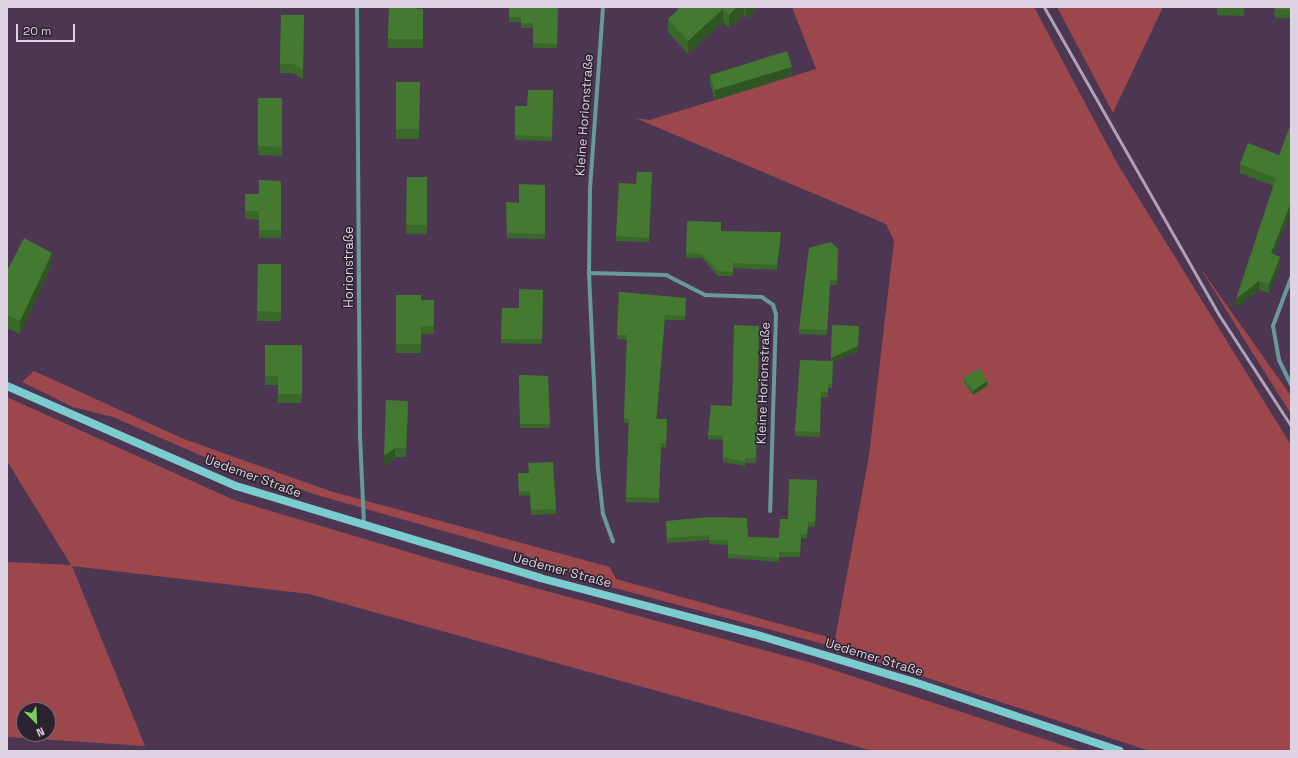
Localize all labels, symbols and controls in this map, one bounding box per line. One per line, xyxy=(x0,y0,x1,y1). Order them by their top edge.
scale bar xyxy=(18,16,77,42)
text: 20 m xyxy=(23,23,51,39)
street label: Kleine Horionstraße xyxy=(573,53,597,177)
street label: Horionstraße xyxy=(341,226,357,308)
street label: Kleine Horionstraße xyxy=(754,322,774,444)
street label: Uedemer Straße xyxy=(203,452,303,502)
street label: Uedemer Straße xyxy=(511,550,613,592)
street label: Uedemer Straße xyxy=(823,636,925,680)
north arrow xyxy=(16,702,56,742)
text: N xyxy=(34,724,47,740)

